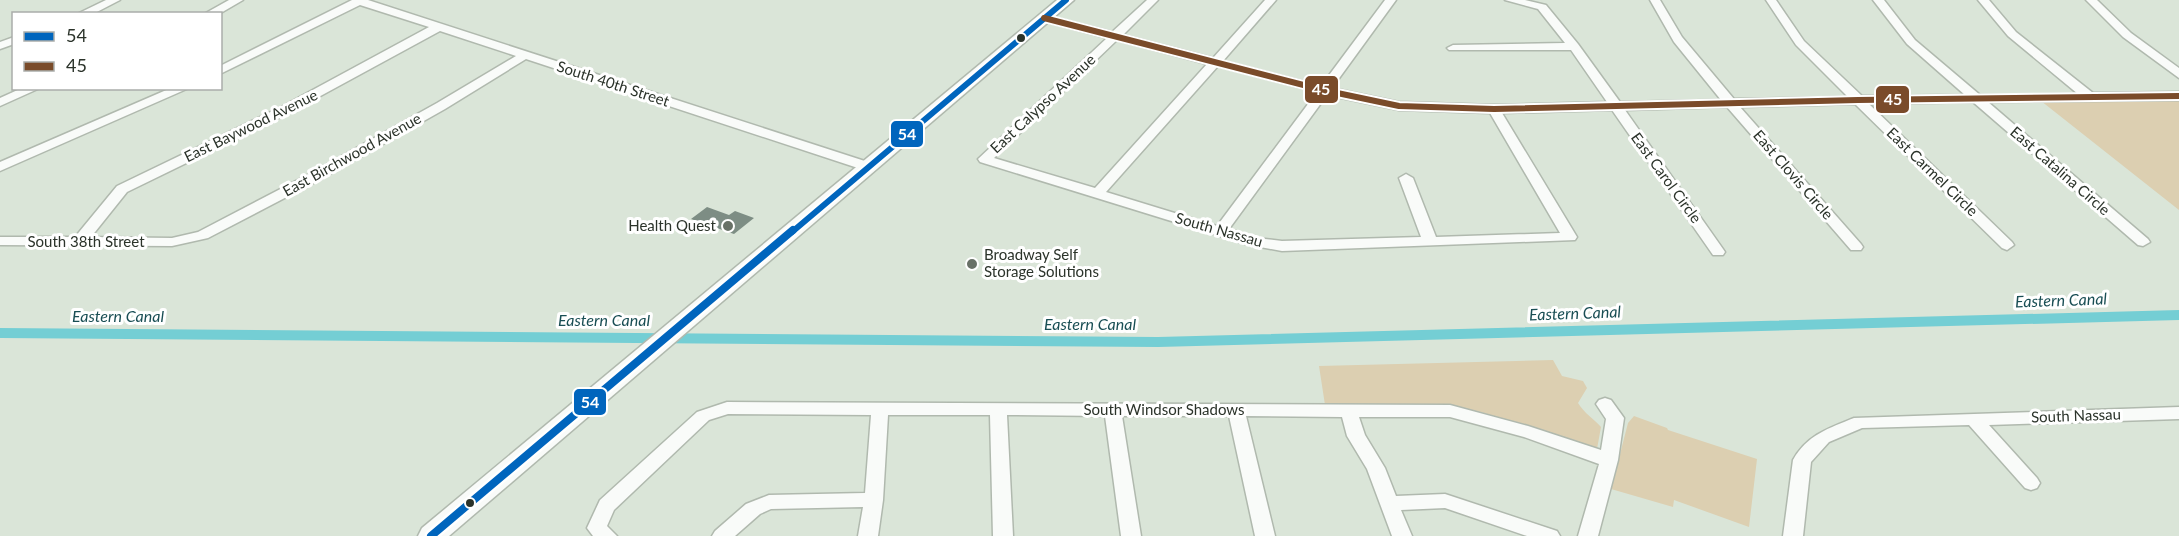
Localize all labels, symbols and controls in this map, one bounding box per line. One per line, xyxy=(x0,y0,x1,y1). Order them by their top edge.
legend xyxy=(12,12,222,90)
text: 54 xyxy=(66,24,87,46)
unlabelled marker xyxy=(1015,32,1027,44)
street label: East Calypso Avenue xyxy=(986,50,1099,157)
text: 45 xyxy=(66,54,87,76)
street label: South 40th Street xyxy=(555,56,672,110)
line badge: 45 xyxy=(1304,75,1339,104)
text: 45 xyxy=(1312,79,1330,98)
street label: East Baywood Avenue xyxy=(181,85,320,165)
line badge: 45 xyxy=(1875,85,1910,114)
text: 45 xyxy=(1884,89,1902,108)
street label: East Birchwood Avenue xyxy=(279,108,424,200)
line badge: 54 xyxy=(890,120,924,148)
street label: East Catalina Circle xyxy=(2007,122,2114,218)
street label: East Carmel Circle xyxy=(1883,123,1982,219)
text: 54 xyxy=(898,124,916,143)
street label: East Clovis Circle xyxy=(1750,126,1838,223)
street label: East Carol Circle xyxy=(1628,129,1706,226)
street label: South Nassau xyxy=(1174,208,1265,250)
place label: Health Quest xyxy=(628,216,717,234)
marker: Health Quest xyxy=(721,219,735,233)
street label: South 38th Street xyxy=(27,232,145,250)
place label: Broadway Self Storage Solutions xyxy=(984,245,1099,280)
marker: Broadway Self Storage Solutions xyxy=(965,257,979,271)
water label: Eastern Canal xyxy=(2015,288,2108,311)
water label: Eastern Canal xyxy=(1529,301,1622,324)
water label: Eastern Canal xyxy=(72,306,164,325)
water label: Eastern Canal xyxy=(558,310,650,329)
water label: Eastern Canal xyxy=(1044,314,1136,333)
line badge: 54 xyxy=(573,388,607,416)
text: 54 xyxy=(581,392,599,411)
street label: South Windsor Shadows xyxy=(1083,400,1245,418)
street label: South Nassau xyxy=(2031,404,2121,426)
unlabelled marker xyxy=(464,497,476,509)

